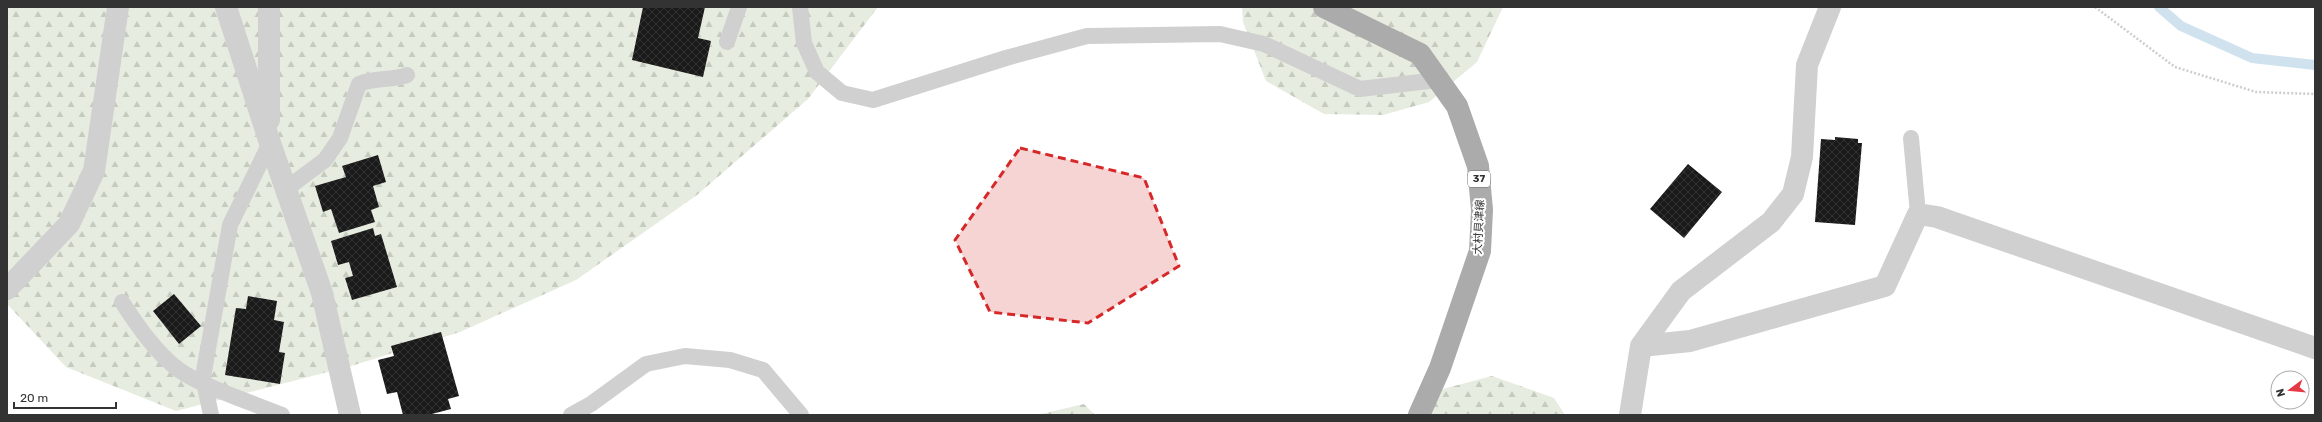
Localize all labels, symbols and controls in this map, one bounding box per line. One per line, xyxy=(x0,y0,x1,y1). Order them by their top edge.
road number: 37 xyxy=(1468,171,1490,187)
street label: 大村貝津線 xyxy=(1471,199,1487,255)
north arrow xyxy=(2270,370,2310,410)
scale bar xyxy=(14,384,116,410)
text: N xyxy=(2274,387,2288,398)
text: 20 m xyxy=(20,391,48,405)

